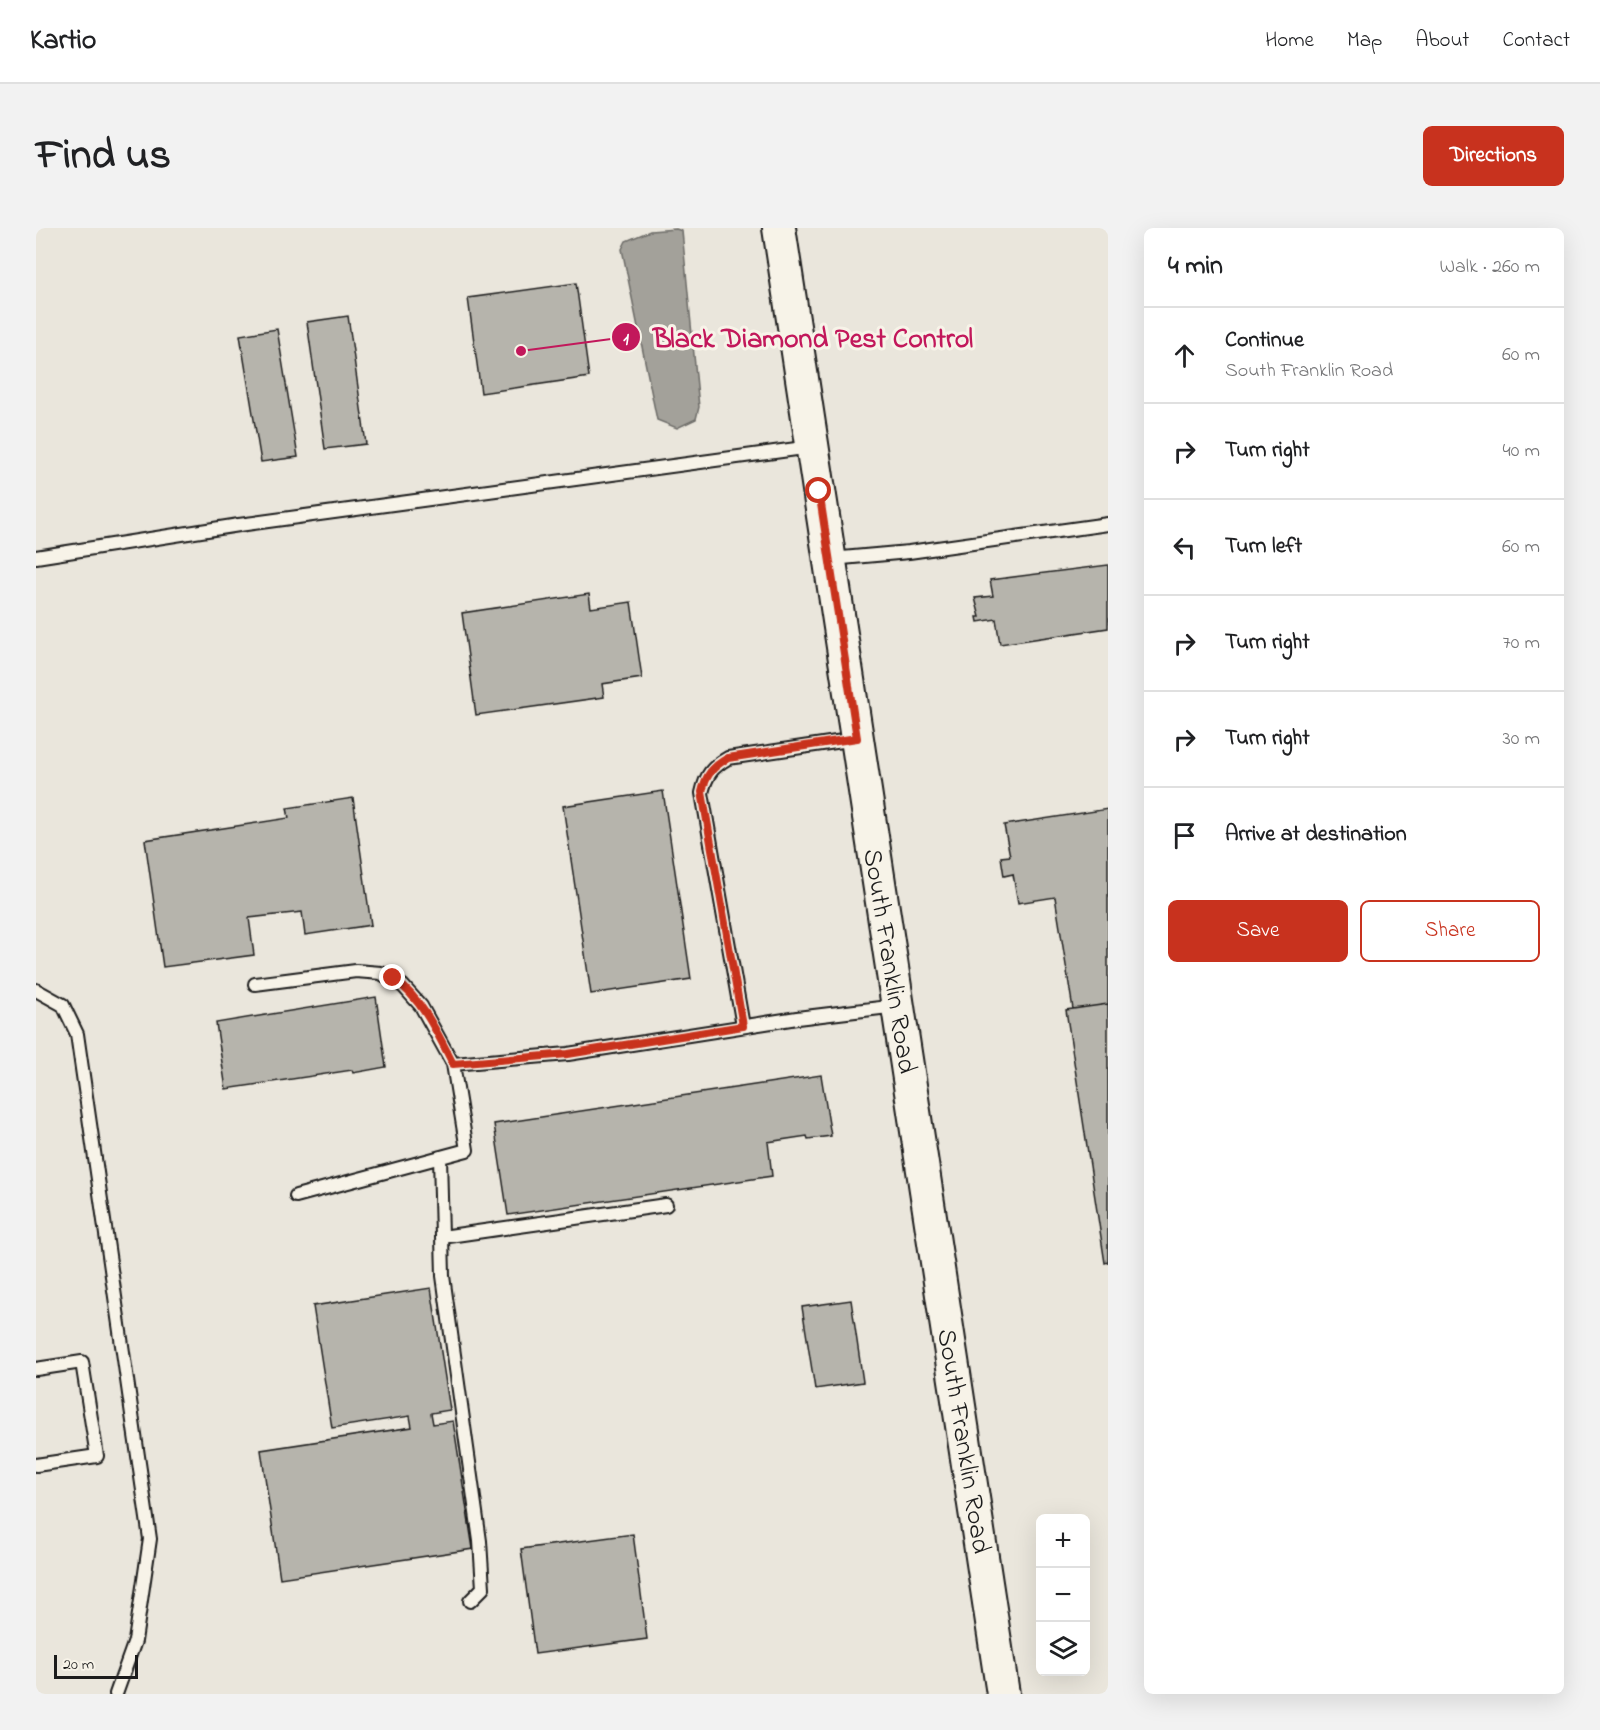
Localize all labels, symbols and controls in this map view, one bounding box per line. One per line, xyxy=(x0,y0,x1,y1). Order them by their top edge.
text: Kartio xyxy=(30,21,96,62)
text: Home xyxy=(1265,26,1314,56)
text: Map xyxy=(1347,26,1382,56)
text: About xyxy=(1415,26,1469,56)
text: Contact xyxy=(1502,26,1570,56)
text: Find us xyxy=(36,126,171,187)
button: Directions xyxy=(1423,126,1564,186)
text: 4 min xyxy=(1168,248,1223,286)
text: Walk · 260 m xyxy=(1439,253,1540,282)
callout: Black Diamond Pest Control xyxy=(611,314,985,360)
text: Black Diamond Pest Control xyxy=(651,320,973,361)
text: Continue xyxy=(1225,325,1304,357)
text: 1 xyxy=(623,327,629,353)
icon: ahead xyxy=(1168,339,1201,372)
text: 60 m xyxy=(1502,341,1540,370)
text: South Franklin Road xyxy=(1225,357,1393,386)
icon: right xyxy=(1168,435,1201,468)
text: Turn right xyxy=(1225,435,1310,467)
text: 40 m xyxy=(1503,437,1540,466)
route start xyxy=(805,477,831,503)
icon: left xyxy=(1168,531,1201,564)
text: Turn left xyxy=(1225,531,1302,563)
text: 60 m xyxy=(1502,533,1540,562)
icon: right xyxy=(1168,627,1201,660)
text: Turn right xyxy=(1225,627,1310,659)
text: 70 m xyxy=(1503,629,1540,658)
icon: right xyxy=(1168,723,1201,756)
text: Turn right xyxy=(1225,723,1310,755)
text: 30 m xyxy=(1503,725,1540,754)
icon: arrive xyxy=(1168,819,1201,852)
text: Arrive at destination xyxy=(1225,819,1407,851)
street label: South Franklin Road xyxy=(852,846,926,1077)
button: Save xyxy=(1168,900,1348,962)
button: Share xyxy=(1360,900,1540,962)
route end xyxy=(379,964,405,990)
street label: South Franklin Road xyxy=(926,1326,1000,1557)
map controls xyxy=(1036,1514,1090,1676)
button: + xyxy=(1036,1514,1090,1568)
button: − xyxy=(1036,1568,1090,1622)
button: layers xyxy=(1036,1622,1090,1676)
scale bar xyxy=(54,1652,138,1680)
text: 20 m xyxy=(63,1653,94,1677)

